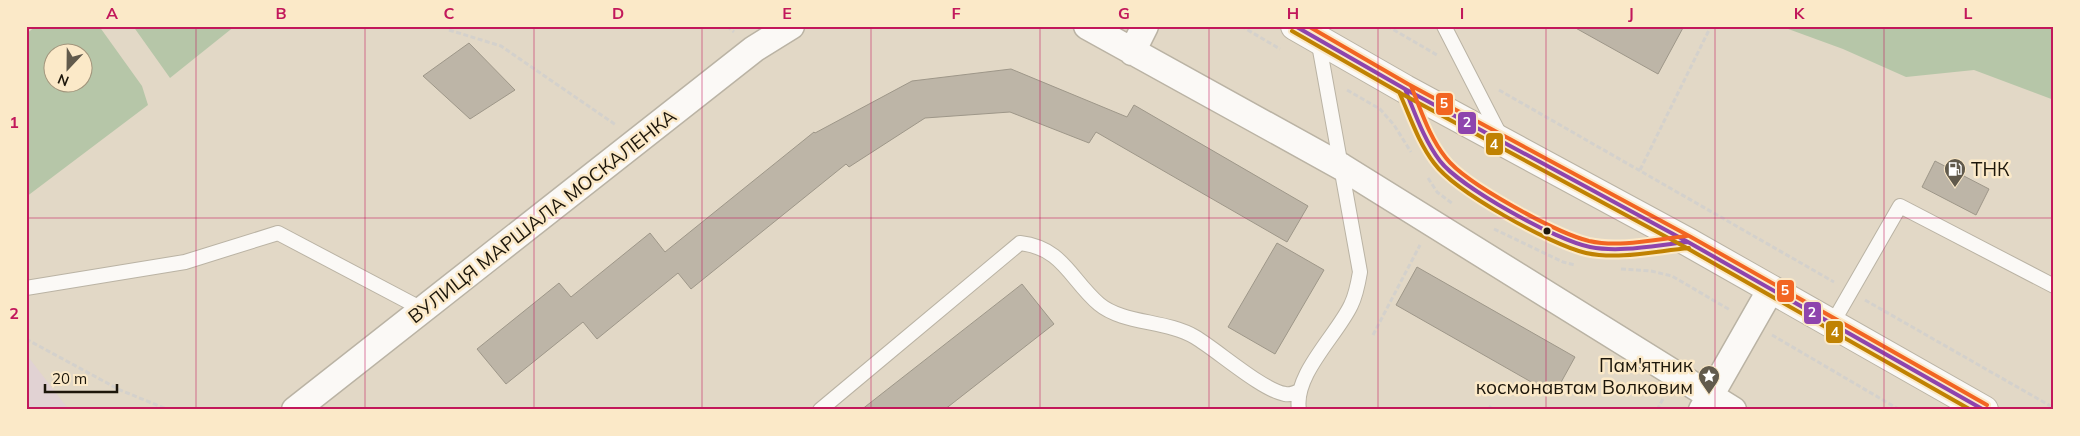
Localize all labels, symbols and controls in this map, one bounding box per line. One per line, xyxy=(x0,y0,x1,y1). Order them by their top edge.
text: A xyxy=(106,3,118,23)
text: B xyxy=(275,3,287,23)
text: C xyxy=(444,3,455,23)
text: D xyxy=(612,3,624,23)
text: E xyxy=(782,3,792,23)
text: F xyxy=(951,3,961,23)
text: G xyxy=(1118,3,1130,23)
text: H xyxy=(1287,3,1299,23)
text: I xyxy=(1460,3,1464,23)
text: J xyxy=(1628,3,1634,23)
text: K xyxy=(1794,3,1806,23)
text: L xyxy=(1964,3,1973,23)
north arrow xyxy=(42,42,92,92)
text: N xyxy=(55,70,71,90)
line badge: 5 xyxy=(1435,92,1454,116)
text: 5 xyxy=(1440,94,1448,112)
street label: ВУЛИЦЯ МАРШАЛА МОСКАЛЕНКА xyxy=(403,104,681,328)
line badge: 2 xyxy=(1457,111,1477,135)
text: 1 xyxy=(9,112,19,132)
text: 2 xyxy=(1463,113,1471,131)
line badge: 4 xyxy=(1485,132,1504,156)
text: 4 xyxy=(1490,135,1499,153)
fuel station icon: ТНК xyxy=(1943,157,1967,188)
place label: ТНК xyxy=(1971,157,2010,181)
unlabelled marker xyxy=(1542,226,1552,236)
line badge: 5 xyxy=(1776,279,1795,303)
text: 5 xyxy=(1781,281,1789,299)
line badge: 2 xyxy=(1803,301,1822,325)
text: 2 xyxy=(9,303,19,323)
text: 2 xyxy=(1808,303,1816,321)
line badge: 4 xyxy=(1825,320,1844,344)
text: 4 xyxy=(1831,323,1840,341)
place label: Пам'ятник космонавтам Волковим xyxy=(1476,353,1694,399)
scale bar xyxy=(45,361,118,393)
place icon: Пам'ятник космонавтам Волковим xyxy=(1697,364,1721,395)
text: 20 m xyxy=(52,369,87,388)

